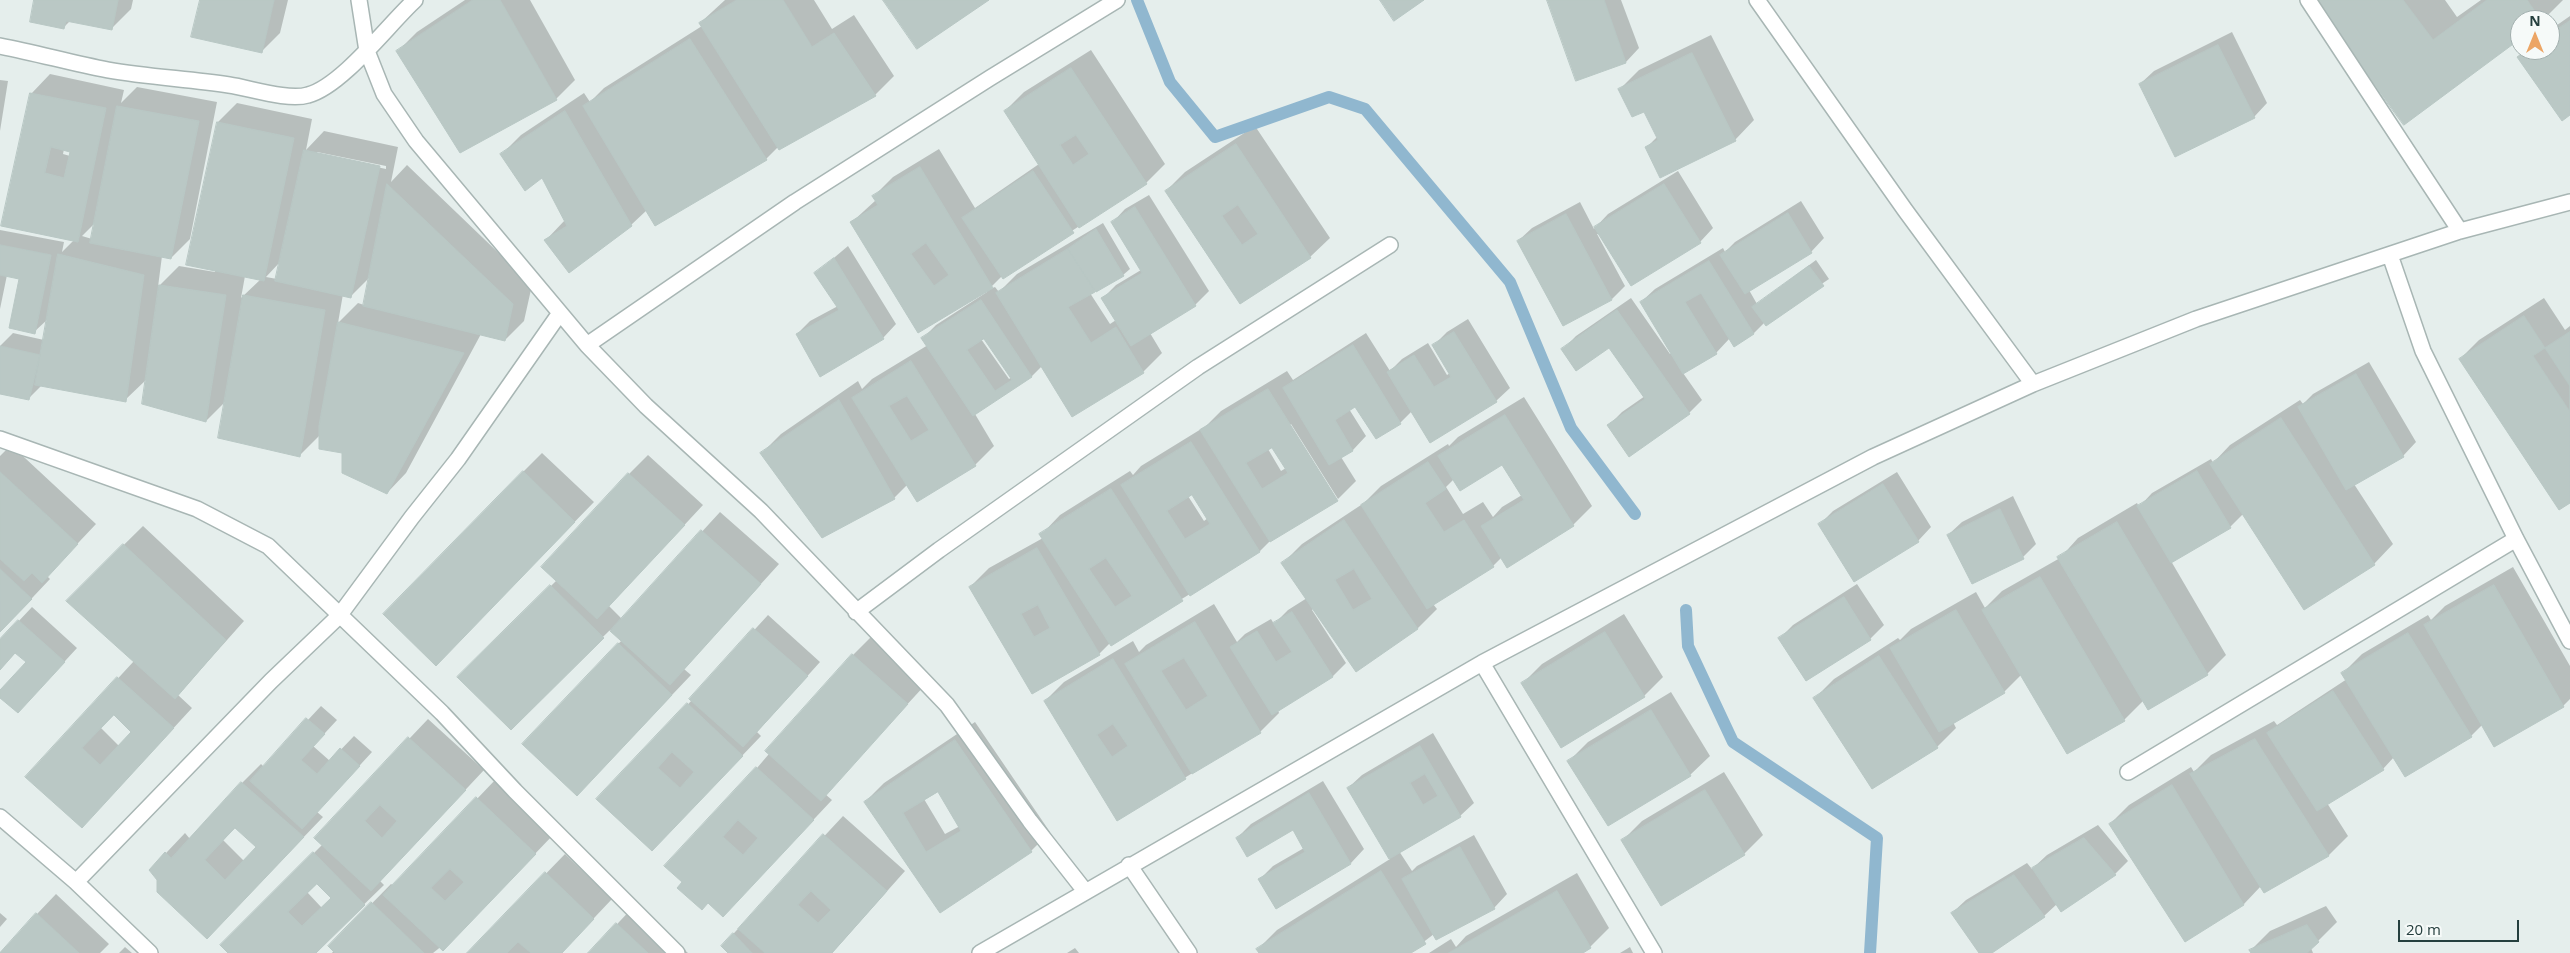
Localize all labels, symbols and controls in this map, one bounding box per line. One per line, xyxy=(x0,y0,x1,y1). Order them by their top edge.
north arrow xyxy=(2510,10,2560,60)
text: N xyxy=(2529,11,2541,30)
scale bar xyxy=(2400,910,2521,942)
text: 20 m xyxy=(2406,919,2441,939)

